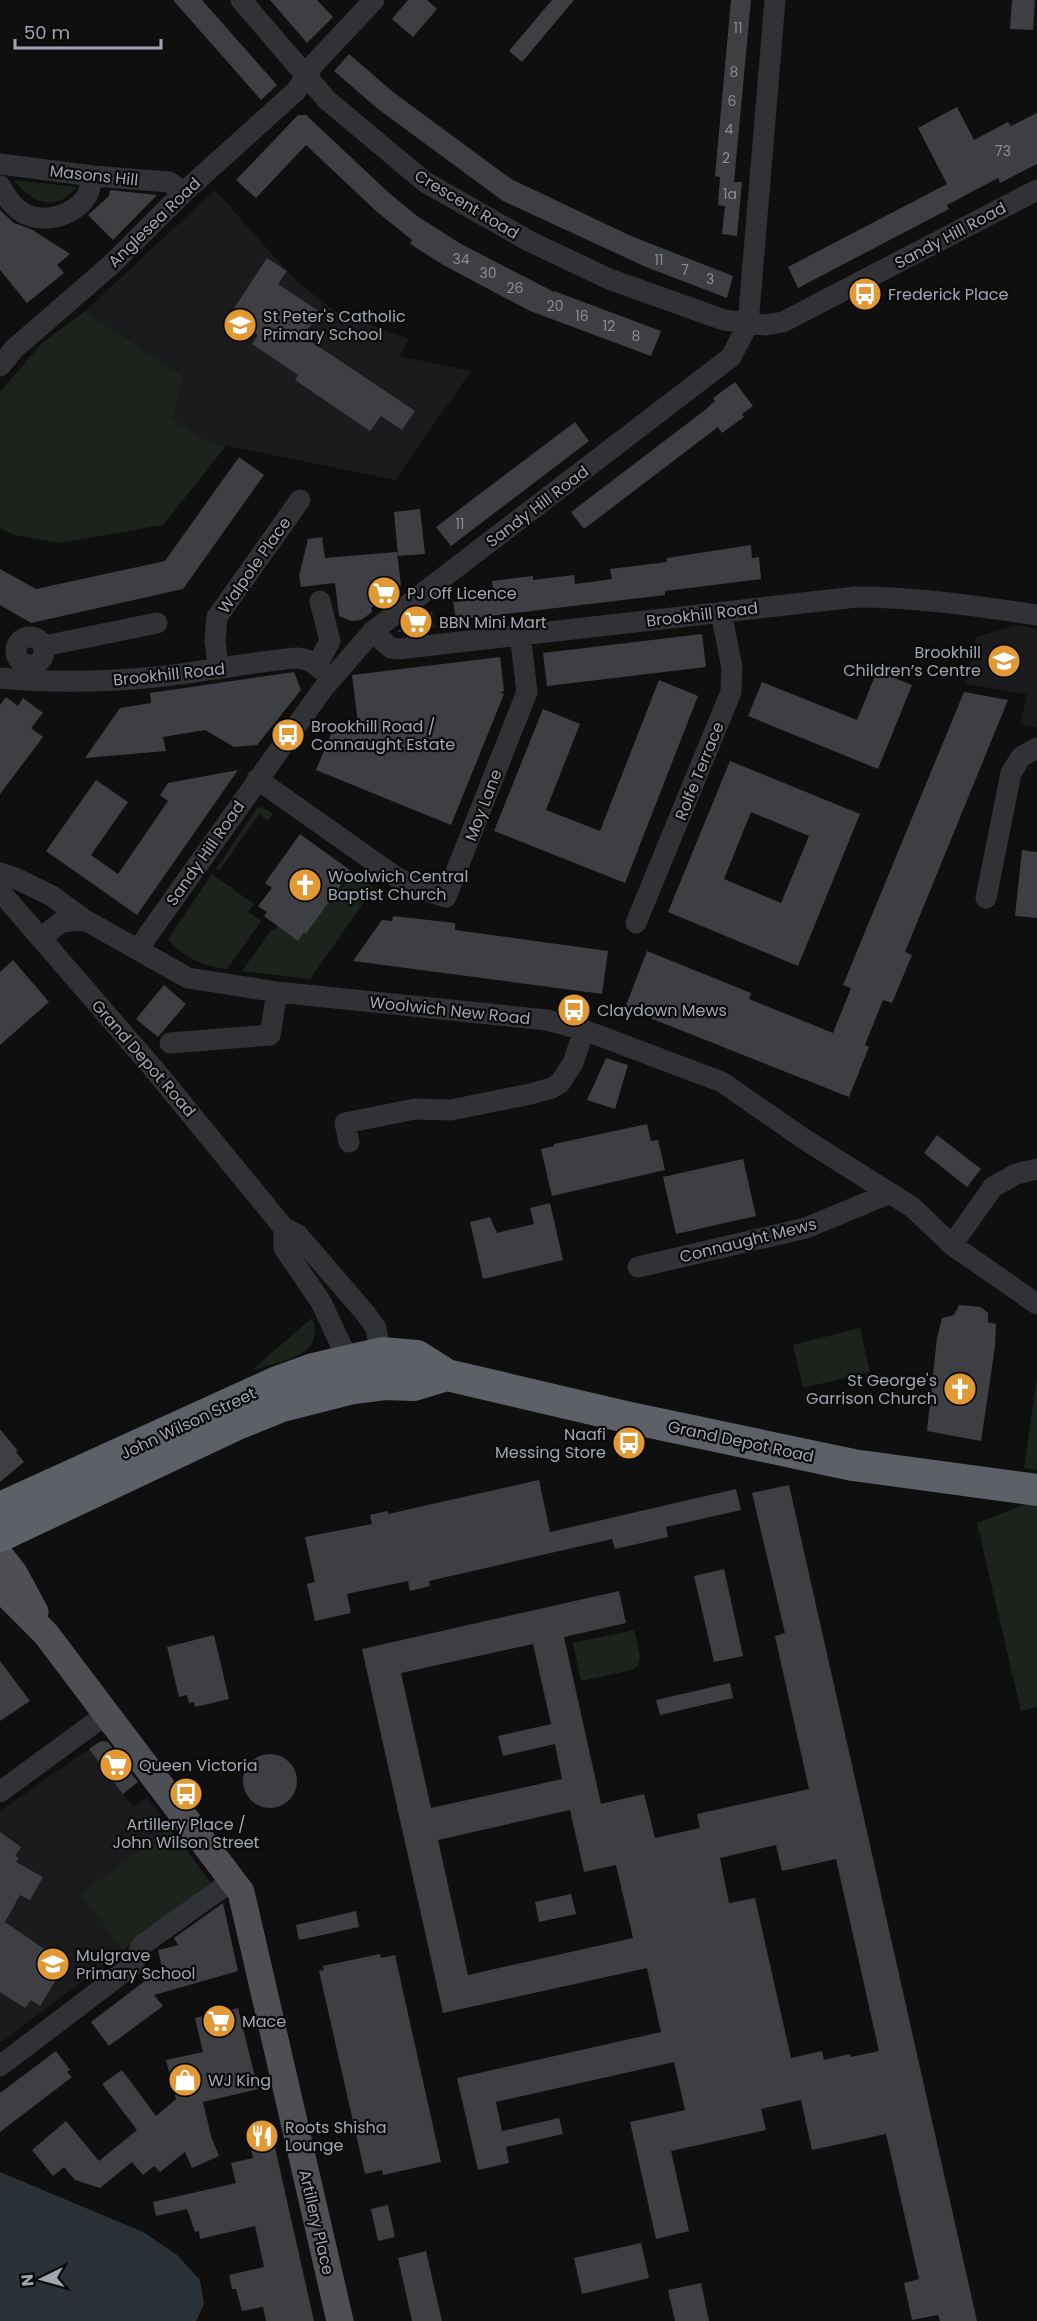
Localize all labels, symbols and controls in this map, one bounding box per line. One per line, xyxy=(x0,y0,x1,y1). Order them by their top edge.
scale bar xyxy=(15,12,160,50)
house number: 11 xyxy=(734,18,742,38)
text: 50 m xyxy=(24,20,70,45)
house number: 8 xyxy=(730,62,739,82)
house number: 6 xyxy=(728,91,737,111)
house number: 4 xyxy=(725,119,734,139)
house number: 73 xyxy=(995,141,1011,161)
house number: 2 xyxy=(722,148,730,168)
street label: Masons Hill xyxy=(49,159,139,192)
street label: Crescent Road xyxy=(410,164,523,245)
street label: Anglesea Road xyxy=(103,172,206,273)
house number: 1a xyxy=(723,184,737,204)
street label: Sandy Hill Road xyxy=(890,196,1010,275)
house number: 34 xyxy=(452,249,470,269)
house number: 11 xyxy=(655,250,663,270)
house number: 7 xyxy=(681,260,689,280)
house number: 30 xyxy=(479,263,497,283)
house number: 3 xyxy=(706,269,714,289)
bus stop icon: Frederick Place xyxy=(847,276,883,312)
house number: 26 xyxy=(507,278,524,298)
place label: Frederick Place xyxy=(888,283,1009,306)
house number: 20 xyxy=(547,296,563,316)
place label: St Peter's Catholic Primary School xyxy=(263,305,406,346)
house number: 16 xyxy=(575,306,589,326)
school or university icon: St Peter's Catholic Primary School xyxy=(222,307,258,343)
house number: 12 xyxy=(603,316,615,336)
house number: 8 xyxy=(632,326,641,346)
street label: Sandy Hill Road xyxy=(481,460,593,553)
street label: Walpole Place xyxy=(213,512,296,618)
house number: 11 xyxy=(456,514,464,534)
supermarket icon: PJ Off Licence xyxy=(366,575,402,611)
place label: PJ Off Licence xyxy=(407,582,517,605)
street label: Brookhill Road xyxy=(645,596,759,633)
supermarket icon: BBN Mini Mart xyxy=(398,604,434,640)
place label: BBN Mini Mart xyxy=(439,611,547,634)
place label: Brookhill Children’s Centre xyxy=(843,641,981,682)
school or university icon: Brookhill Children’s Centre xyxy=(986,643,1022,679)
street label: Brookhill Road xyxy=(112,657,226,692)
place label: Brookhill Road / Connaught Estate xyxy=(311,715,455,756)
bus stop icon: Brookhill Road / Connaught Estate xyxy=(270,717,306,753)
street label: Rolfe Terrace xyxy=(669,718,730,824)
street label: Moy Lane xyxy=(459,766,508,844)
street label: Sandy Hill Road xyxy=(161,796,250,910)
place label: Woolwich Central Baptist Church xyxy=(328,865,468,906)
church icon: Woolwich Central Baptist Church xyxy=(287,867,323,903)
street label: Woolwich New Road xyxy=(368,991,531,1030)
bus stop icon: Claydown Mews xyxy=(556,992,592,1028)
street label: Grand Depot Road xyxy=(86,995,201,1122)
place label: Claydown Mews xyxy=(597,999,727,1022)
street label: Connaught Mews xyxy=(677,1212,819,1269)
place label: St George's Garrison Church xyxy=(806,1369,937,1410)
church icon: St George's Garrison Church xyxy=(942,1371,978,1407)
street label: John Wilson Street xyxy=(117,1382,260,1465)
street label: Grand Depot Road xyxy=(666,1415,816,1468)
place label: Naafi Messing Store xyxy=(495,1423,606,1464)
bus stop icon: Naafi Messing Store xyxy=(611,1425,647,1461)
supermarket icon: Queen Victoria xyxy=(98,1747,134,1783)
place label: Queen Victoria xyxy=(139,1754,257,1777)
bus stop icon: Artillery Place / John Wilson Street xyxy=(168,1776,204,1812)
place label: Artillery Place / John Wilson Street xyxy=(113,1813,260,1854)
place label: Mulgrave Primary School xyxy=(76,1944,195,1985)
school or university icon: Mulgrave Primary School xyxy=(35,1946,71,1982)
supermarket icon: Mace xyxy=(201,2003,237,2039)
place label: Mace xyxy=(242,2010,286,2033)
shop icon: WJ King xyxy=(167,2062,203,2098)
place label: WJ King xyxy=(208,2069,271,2092)
place label: Roots Shisha Lounge xyxy=(285,2116,387,2157)
restaurant icon: Roots Shisha Lounge xyxy=(244,2118,280,2154)
street label: Artillery Place xyxy=(293,2167,340,2277)
north arrow xyxy=(12,2249,72,2309)
text: N xyxy=(16,2273,40,2287)

